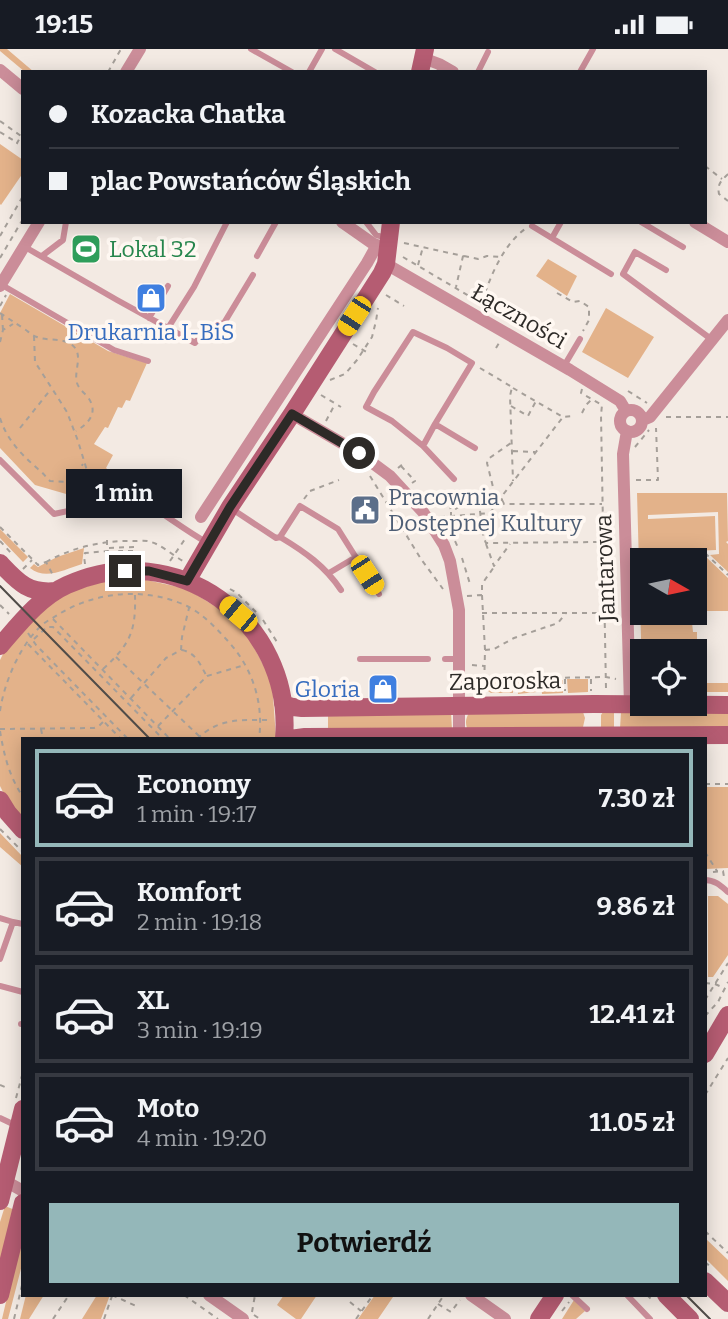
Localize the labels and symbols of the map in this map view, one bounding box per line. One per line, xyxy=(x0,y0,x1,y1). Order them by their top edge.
sports icon: Lokal 32 xyxy=(69,232,103,266)
place label: Lokal 32 xyxy=(109,235,196,263)
street label: Łączności xyxy=(466,277,572,355)
shop icon: Drukarnia I-BiS xyxy=(134,281,168,315)
car xyxy=(334,293,375,339)
place label: Drukarnia I-BiS xyxy=(67,318,235,346)
route start xyxy=(343,437,375,469)
callout: 1 min xyxy=(67,469,183,519)
place label: Pracownia Dostępnej Kultury xyxy=(388,483,583,537)
public building icon: Pracownia Dostępnej Kultury xyxy=(348,493,382,527)
street label: Jantarowa xyxy=(589,513,621,623)
north arrow xyxy=(630,548,707,625)
car xyxy=(347,552,388,598)
route end xyxy=(109,555,141,587)
car xyxy=(216,592,261,636)
street label: Zaporoska xyxy=(448,666,562,696)
shop icon: Gloria xyxy=(366,672,400,706)
place label: Gloria xyxy=(294,675,360,703)

